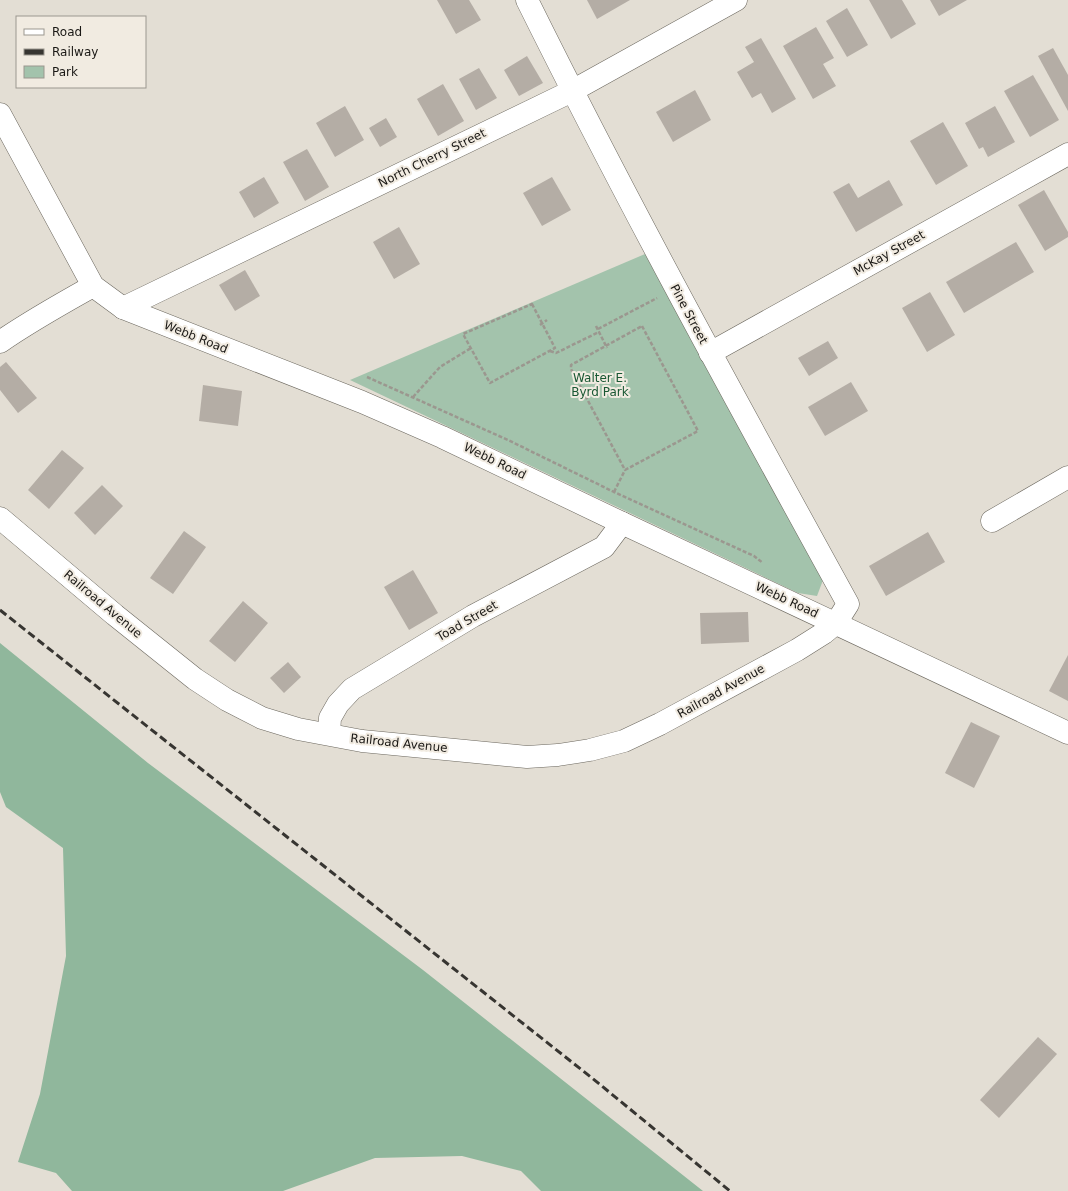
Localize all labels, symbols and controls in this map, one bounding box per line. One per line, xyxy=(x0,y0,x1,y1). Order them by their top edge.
legend xyxy=(16,16,146,88)
text: Road xyxy=(52,25,82,39)
text: Railway xyxy=(52,45,98,59)
text: Park xyxy=(52,65,78,79)
street label: North Cherry Street xyxy=(376,126,488,190)
street label: McKay Street xyxy=(851,228,927,278)
street label: Pine Street xyxy=(667,282,711,346)
street label: Webb Road xyxy=(162,318,230,356)
park label: Walter E. Byrd Park xyxy=(571,371,629,399)
street label: Webb Road xyxy=(461,440,529,482)
street label: Railroad Avenue xyxy=(61,567,145,641)
street label: Webb Road xyxy=(753,579,821,621)
street label: Toad Street xyxy=(433,598,500,645)
street label: Railroad Avenue xyxy=(675,661,767,721)
street label: Railroad Avenue xyxy=(350,731,448,755)

